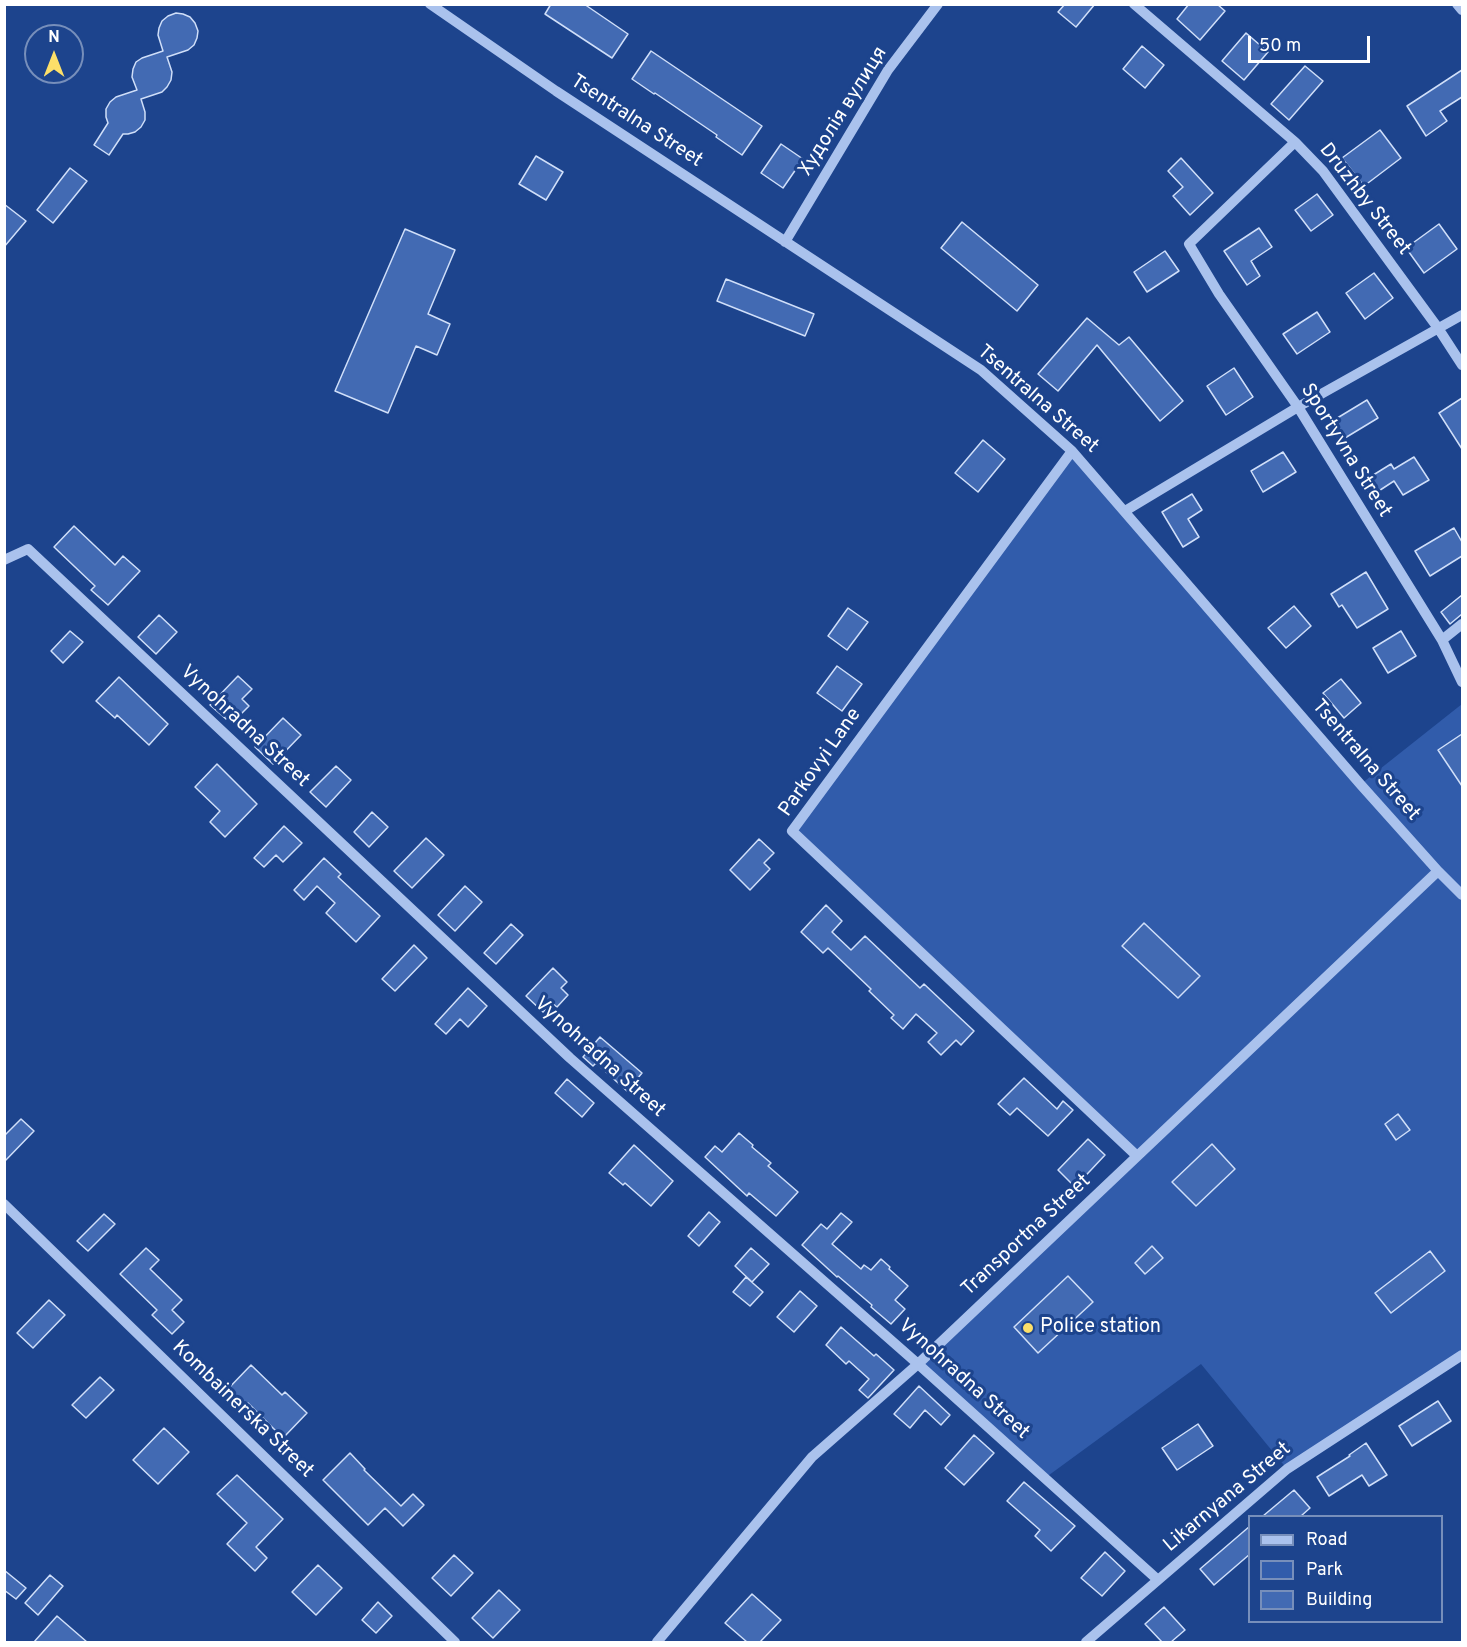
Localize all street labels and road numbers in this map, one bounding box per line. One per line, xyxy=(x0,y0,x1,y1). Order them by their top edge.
street label: Худолія вулиця xyxy=(795,43,893,181)
street label: Tsentralna Street xyxy=(565,70,707,174)
street label: Druzhby Street xyxy=(1313,139,1415,261)
street label: Tsentralna Street xyxy=(971,341,1103,459)
street label: Sportyvna Street xyxy=(1294,380,1396,522)
street label: Vynohradna Street xyxy=(174,661,314,793)
street label: Tsentralna Street xyxy=(1306,695,1424,827)
street label: Parkovyi Lane xyxy=(775,704,867,822)
street label: Vynohradna Street xyxy=(528,993,670,1123)
street label: Transportna Street xyxy=(957,1170,1097,1302)
street label: Vynohradna Street xyxy=(892,1315,1034,1445)
street label: Kombainerska Street xyxy=(166,1336,318,1484)
street label: Likarnyana Street xyxy=(1160,1438,1296,1558)

